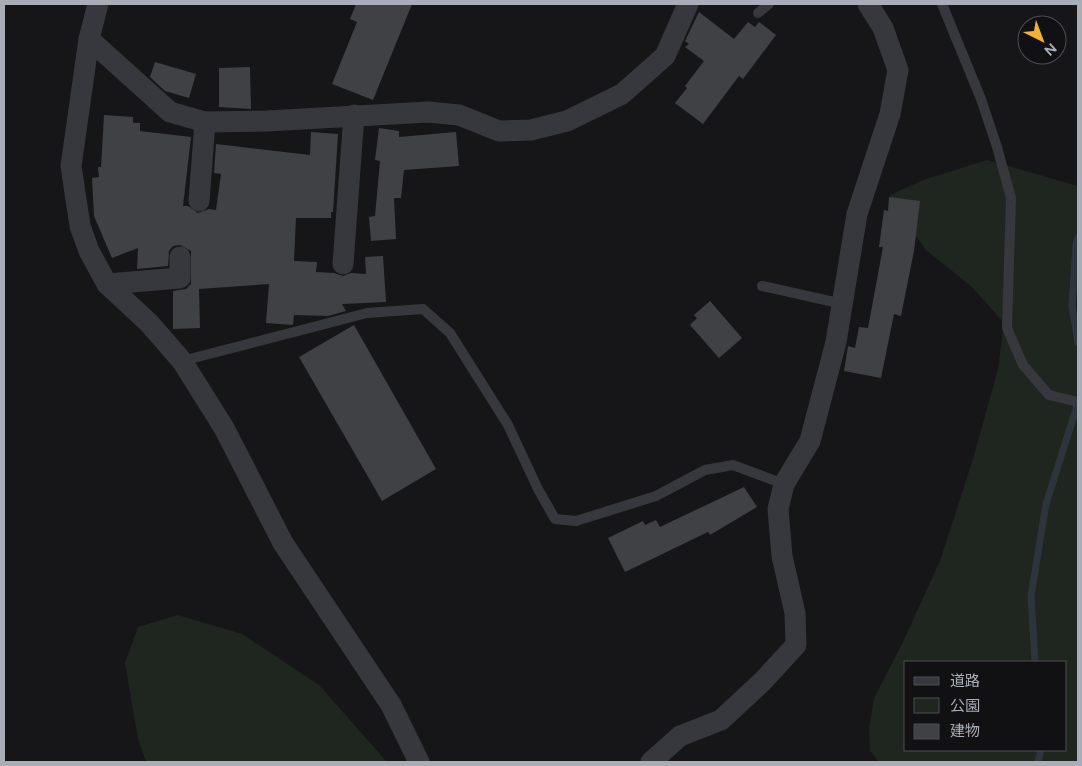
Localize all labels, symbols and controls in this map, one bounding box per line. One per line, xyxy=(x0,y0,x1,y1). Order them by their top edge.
north arrow xyxy=(1017,15,1067,65)
text: N xyxy=(1041,39,1060,59)
legend xyxy=(904,661,1067,751)
text: 道路 xyxy=(950,672,980,690)
text: 公園 xyxy=(950,697,980,715)
text: 建物 xyxy=(950,722,980,740)

